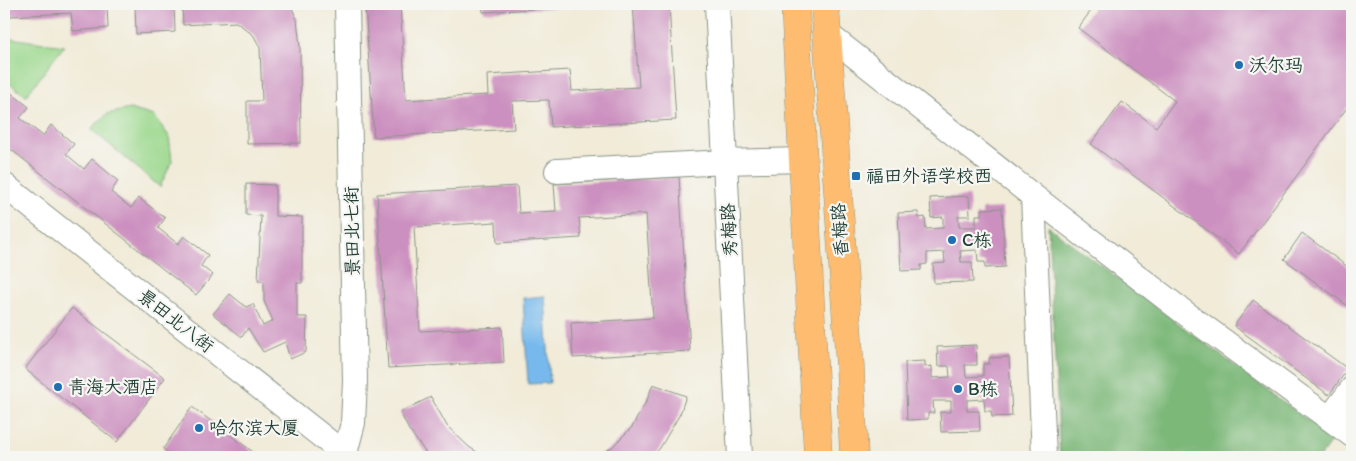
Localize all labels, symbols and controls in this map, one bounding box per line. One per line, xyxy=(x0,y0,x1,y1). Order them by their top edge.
place label: 沃尔玛 xyxy=(1249,54,1303,76)
marker: 沃尔玛 xyxy=(1233,59,1245,71)
place label: 福田外语学校西 xyxy=(866,165,992,187)
marker: 福田外语学校西 xyxy=(850,170,862,182)
street label: 景田北七街 xyxy=(340,186,364,276)
street label: 秀梅路 xyxy=(717,202,741,258)
street label: 香梅路 xyxy=(827,202,853,258)
place label: C栋 xyxy=(962,229,992,251)
marker: C栋 xyxy=(946,234,958,246)
street label: 景田北八街 xyxy=(134,285,218,357)
place label: 青海大酒店 xyxy=(68,376,158,398)
place label: B栋 xyxy=(968,378,998,400)
marker: 青海大酒店 xyxy=(52,381,64,393)
marker: B栋 xyxy=(952,383,964,395)
place label: 哈尔滨大厦 xyxy=(209,417,299,439)
marker: 哈尔滨大厦 xyxy=(193,422,205,434)

